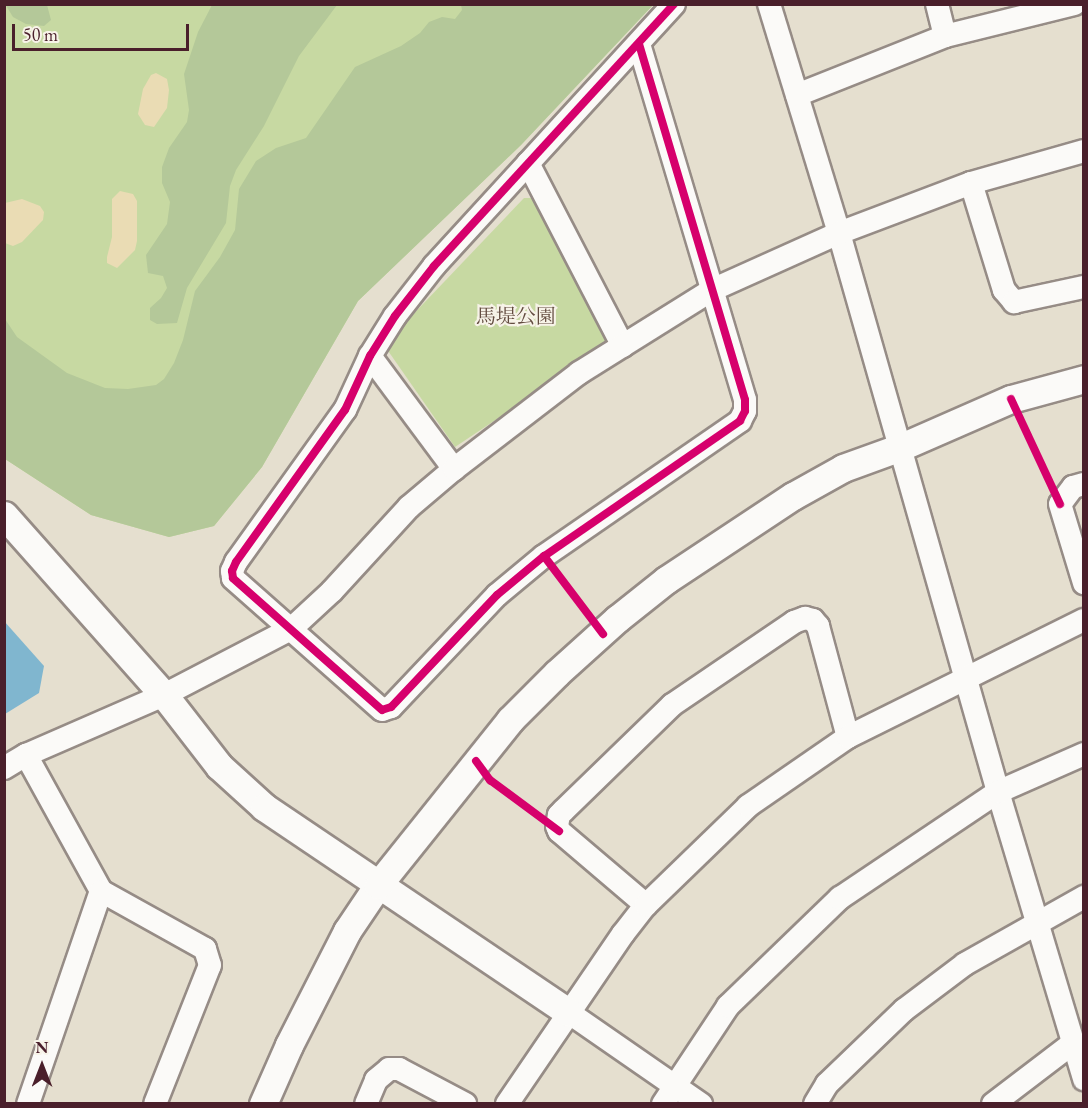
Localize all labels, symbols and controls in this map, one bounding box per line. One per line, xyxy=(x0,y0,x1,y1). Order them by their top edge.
scale bar xyxy=(15,12,192,50)
text: 50 m xyxy=(23,23,58,46)
park label: 馬堤公園 xyxy=(476,304,556,328)
north arrow xyxy=(12,1036,72,1096)
text: N xyxy=(36,1037,48,1058)

